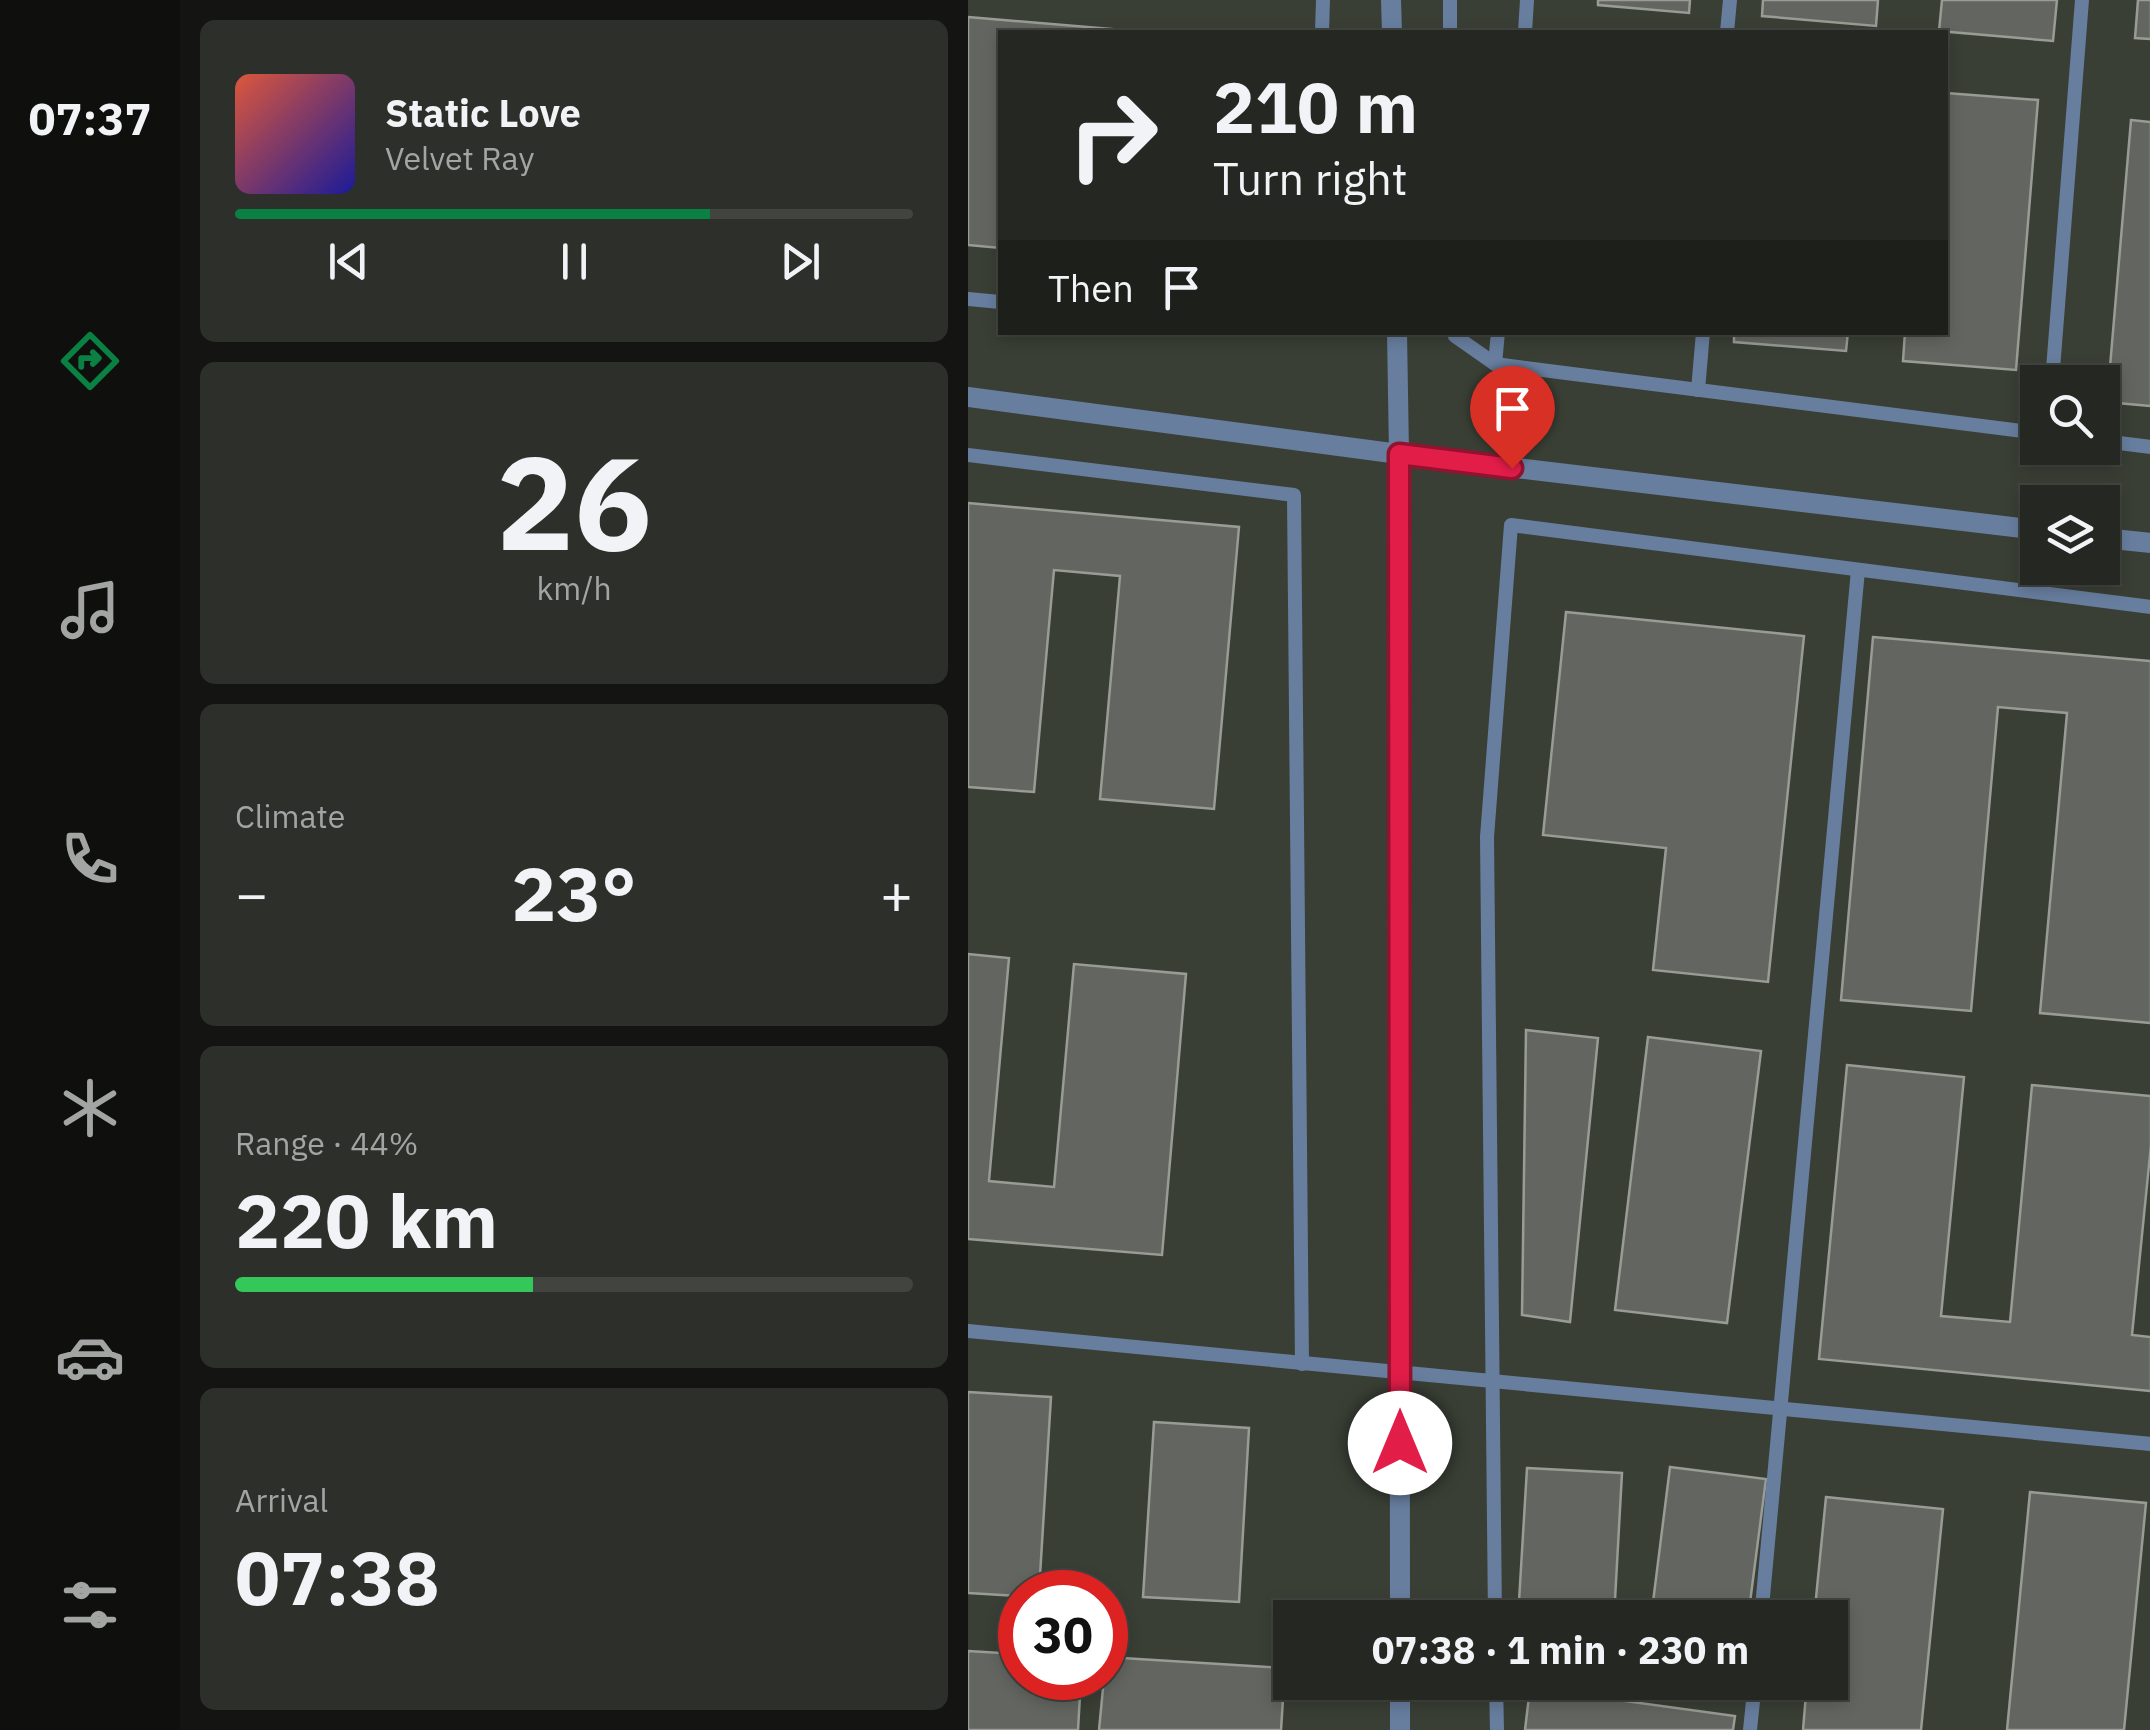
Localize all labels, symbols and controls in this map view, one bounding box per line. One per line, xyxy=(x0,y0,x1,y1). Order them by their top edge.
text: 210 m xyxy=(1213,61,1418,152)
icon: right xyxy=(1048,70,1178,200)
text: Static Love xyxy=(385,88,581,137)
text: 07:37 xyxy=(29,89,151,147)
text: Velvet Ray xyxy=(385,137,534,179)
text: Turn right xyxy=(1213,149,1408,207)
icon: previous xyxy=(321,234,376,289)
icon: pause xyxy=(547,234,602,289)
icon: next xyxy=(773,234,828,289)
icon: arrive xyxy=(1154,260,1209,315)
text: Then xyxy=(1048,263,1134,312)
icon: directions xyxy=(55,326,125,396)
map controls xyxy=(2020,365,2120,585)
button: search xyxy=(2020,365,2120,465)
pin xyxy=(1470,366,1555,469)
icon: arrive xyxy=(1485,381,1540,436)
text: 26 xyxy=(496,417,652,586)
button: layers xyxy=(2020,485,2120,585)
text: km/h xyxy=(536,567,612,609)
icon: music xyxy=(55,575,125,645)
text: Climate xyxy=(235,795,345,837)
icon: phone xyxy=(55,824,125,894)
text: 23° xyxy=(511,844,637,942)
text: − xyxy=(235,858,268,929)
text: + xyxy=(880,858,913,929)
icon: climate xyxy=(55,1073,125,1143)
text: Range · 44% xyxy=(235,1122,418,1164)
text: 220 km xyxy=(235,1171,498,1269)
icon: car xyxy=(55,1322,125,1392)
position arrow xyxy=(1348,1391,1452,1495)
text: Arrival xyxy=(235,1479,328,1521)
text: 07:38 xyxy=(235,1528,440,1626)
icon: filters xyxy=(55,1570,125,1640)
speed limit sign: 30 xyxy=(998,1570,1128,1700)
text: 07:38 · 1 min · 230 m xyxy=(1372,1625,1749,1674)

